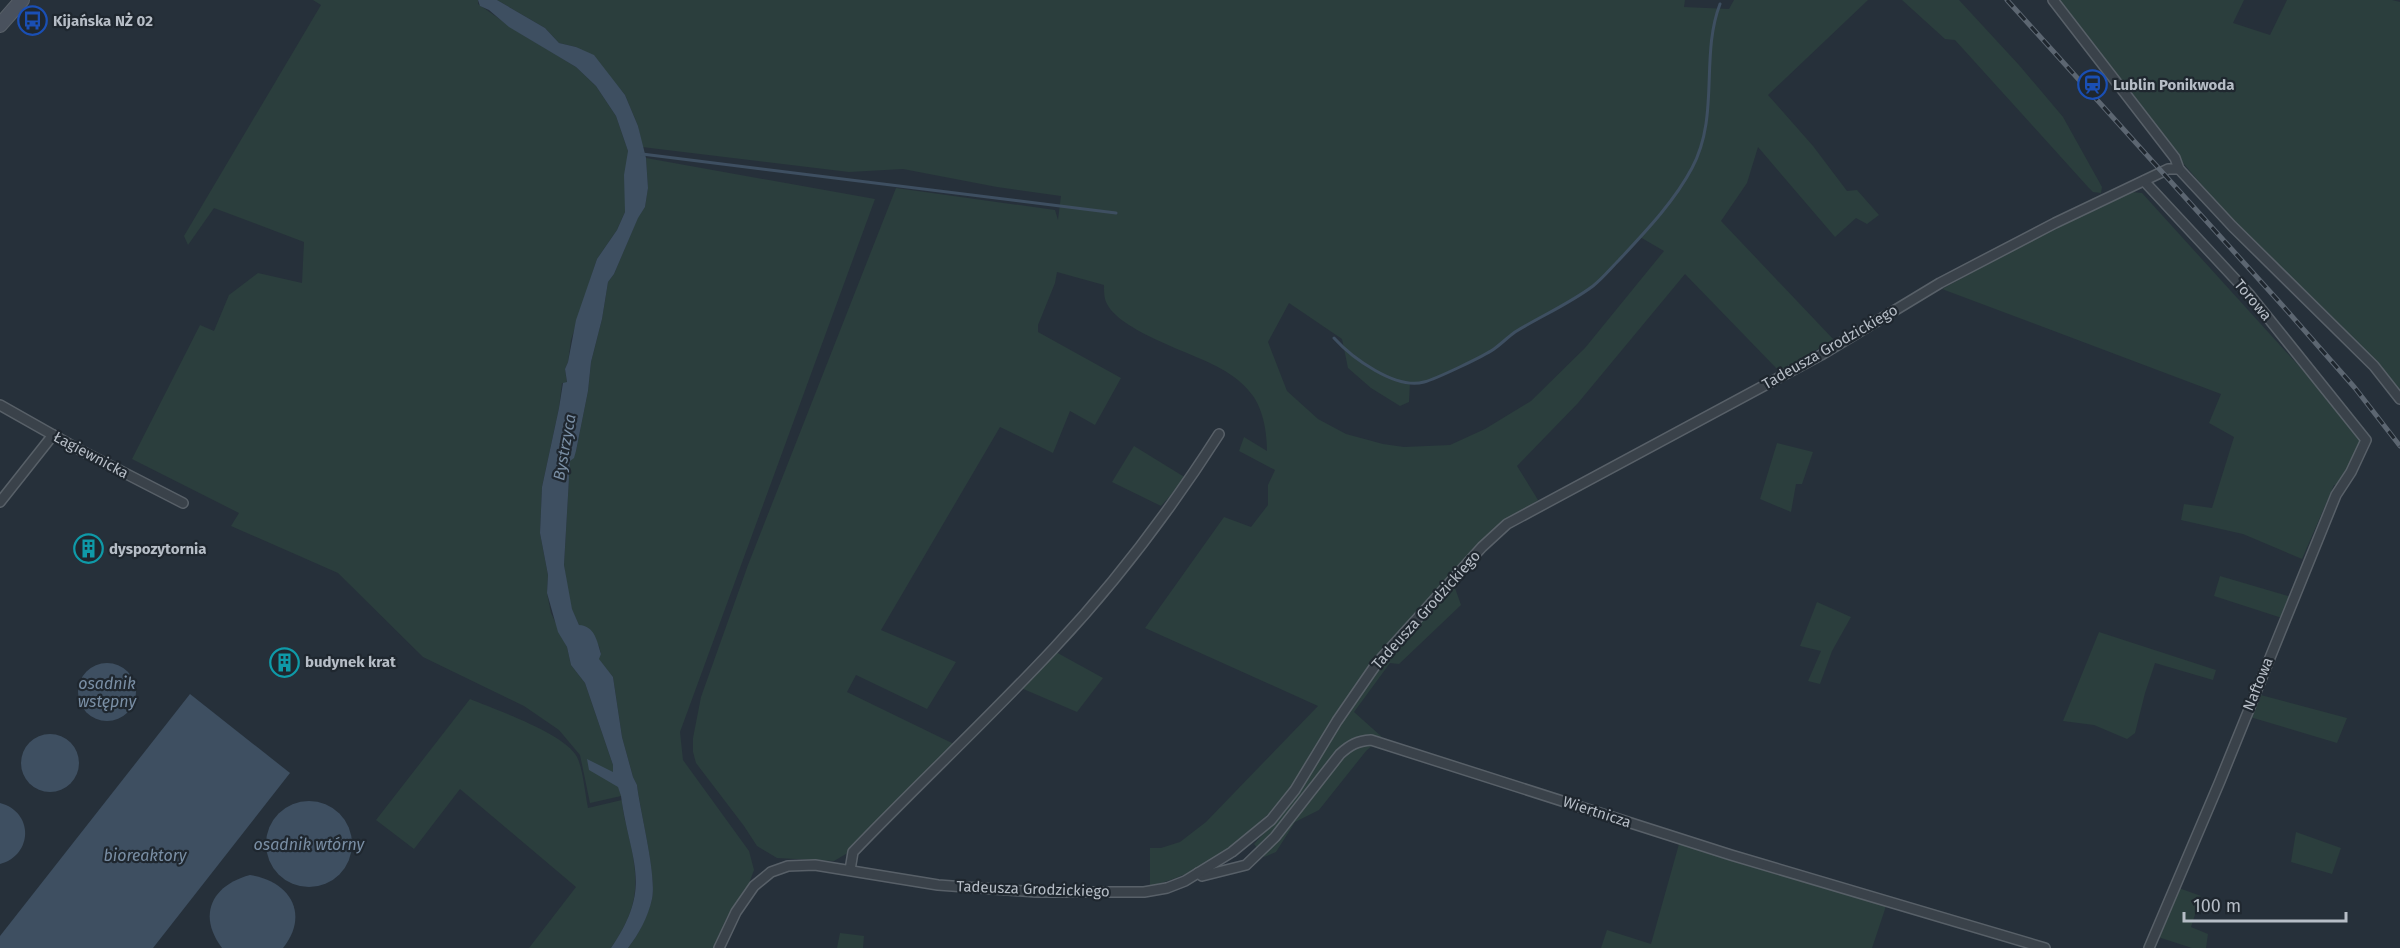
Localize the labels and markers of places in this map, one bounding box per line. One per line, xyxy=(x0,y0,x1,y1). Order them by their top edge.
bus stop icon: Kijańska NŻ 02 xyxy=(16,5,48,37)
place label: Kijańska NŻ 02 xyxy=(53,12,153,30)
station icon: Lublin Ponikwoda xyxy=(2076,69,2108,101)
place label: Lublin Ponikwoda xyxy=(2113,76,2235,94)
building icon: dyspozytornia xyxy=(72,533,104,565)
place label: dyspozytornia xyxy=(109,540,207,558)
building icon: budynek krat xyxy=(268,646,300,678)
place label: budynek krat xyxy=(305,653,396,671)

